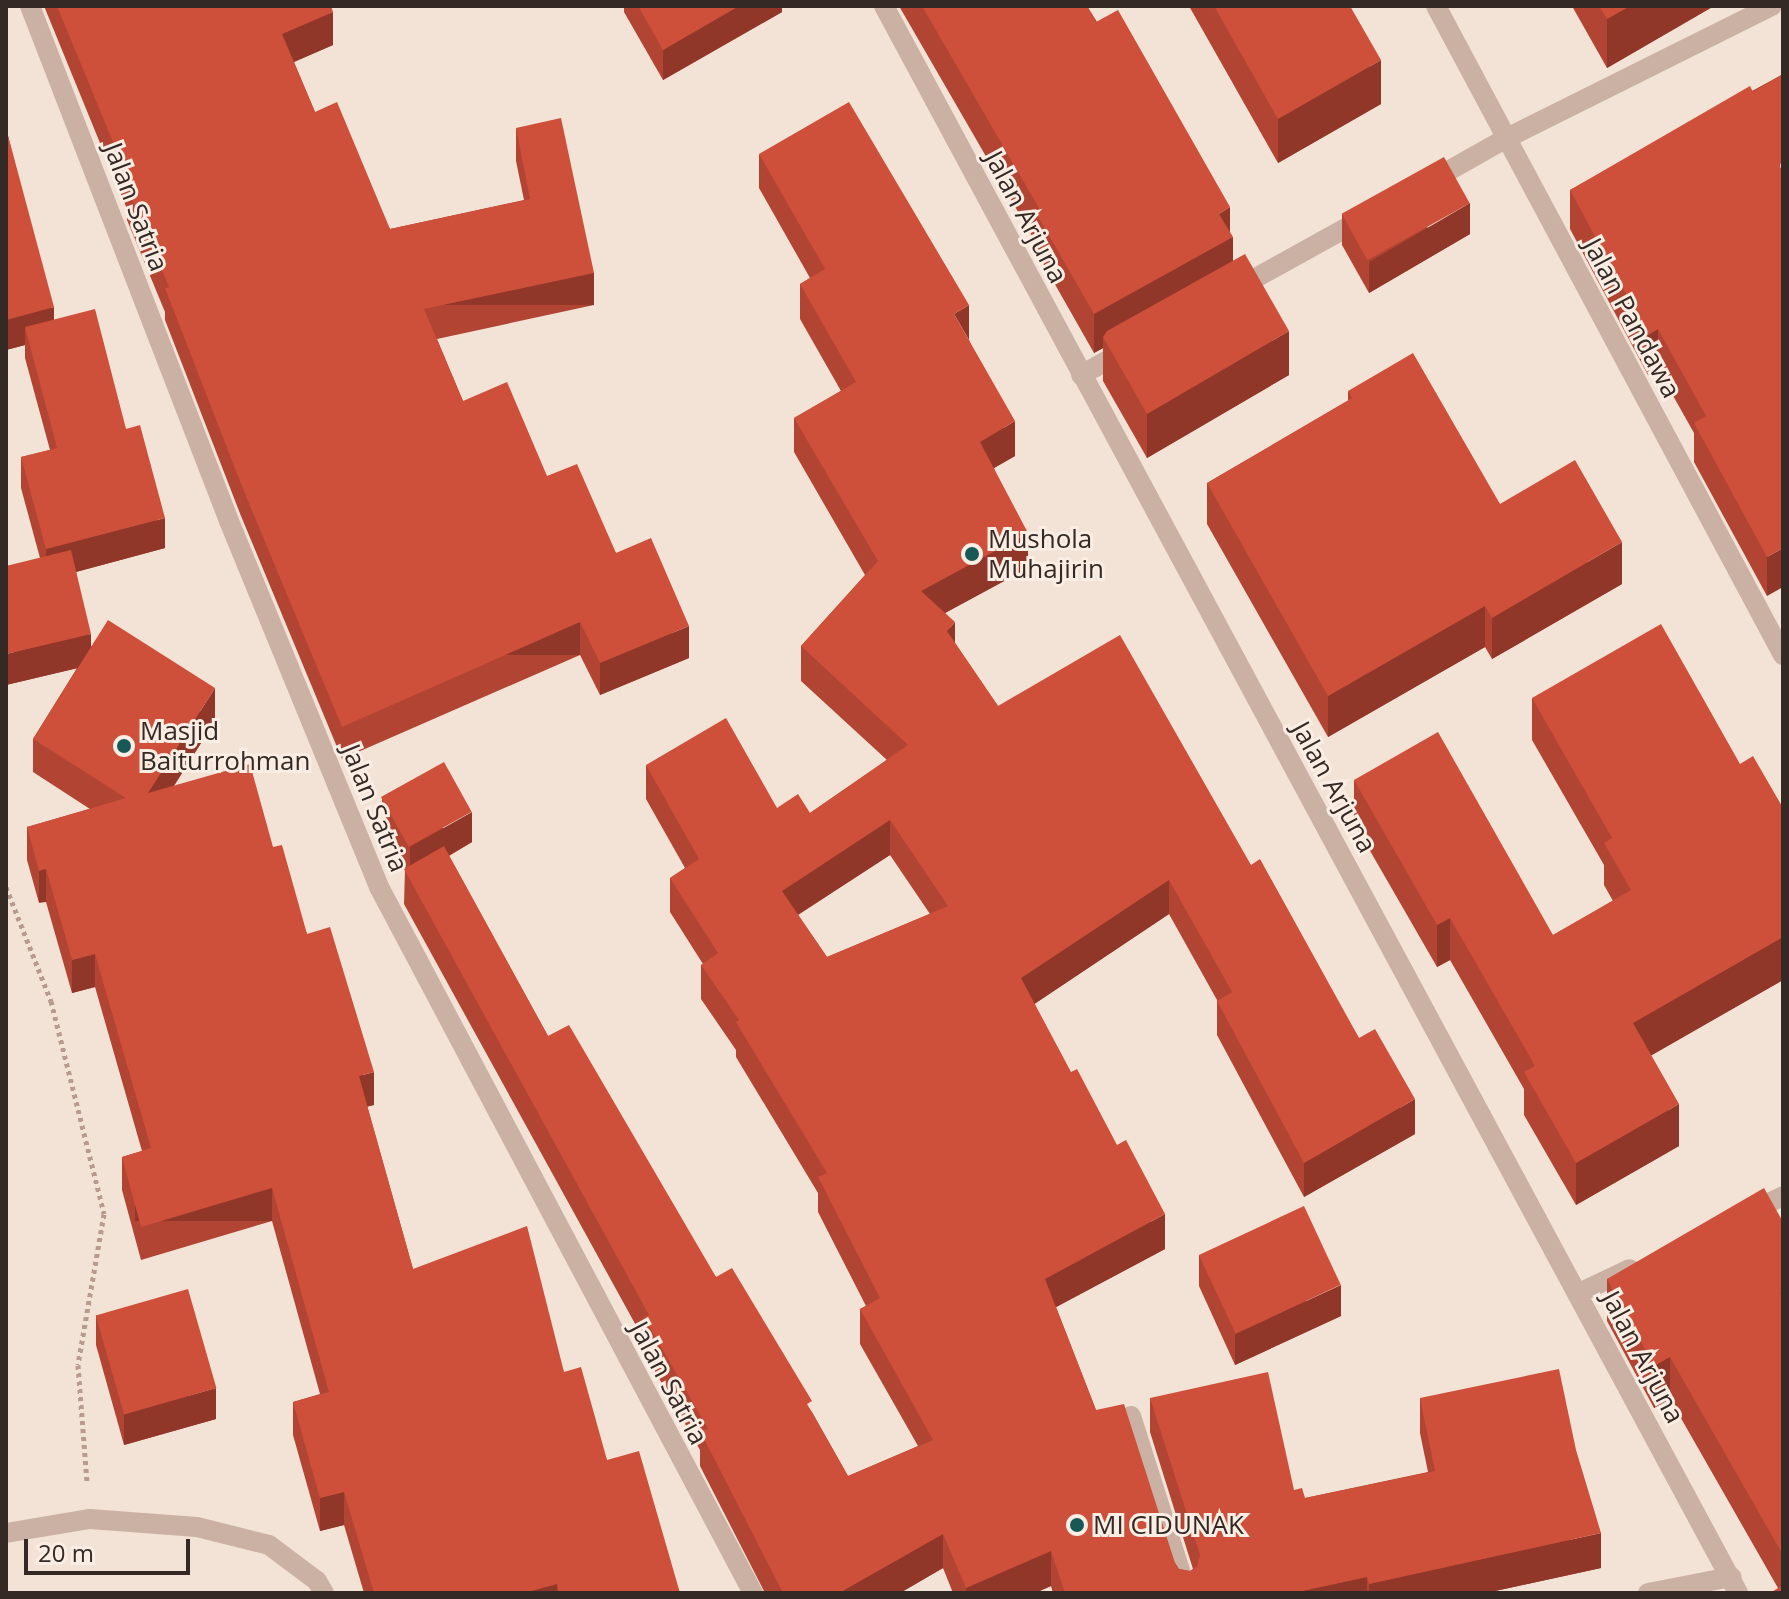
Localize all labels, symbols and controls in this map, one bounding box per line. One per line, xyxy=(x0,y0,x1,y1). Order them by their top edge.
street label: Jalan Satria xyxy=(97,139,175,275)
street label: Jalan Arjuna xyxy=(978,146,1074,288)
street label: Jalan Pandawa xyxy=(1577,233,1687,403)
place label: Mushola Muhajirin xyxy=(988,523,1104,584)
marker: Mushola Muhajirin xyxy=(963,545,981,563)
place label: Masjid Baiturrohman xyxy=(140,715,310,776)
street label: Jalan Arjuna xyxy=(1285,716,1383,858)
marker: Masjid Baiturrohman xyxy=(115,737,133,755)
street label: Jalan Satria xyxy=(335,740,415,876)
street label: Jalan Arjuna xyxy=(1595,1286,1691,1428)
street label: Jalan Satria xyxy=(624,1316,714,1450)
place label: MI CIDUNAK xyxy=(1093,1509,1244,1541)
marker: MI CIDUNAK xyxy=(1068,1516,1086,1534)
scale bar xyxy=(28,1523,194,1573)
text: 20 m xyxy=(38,1536,94,1569)

